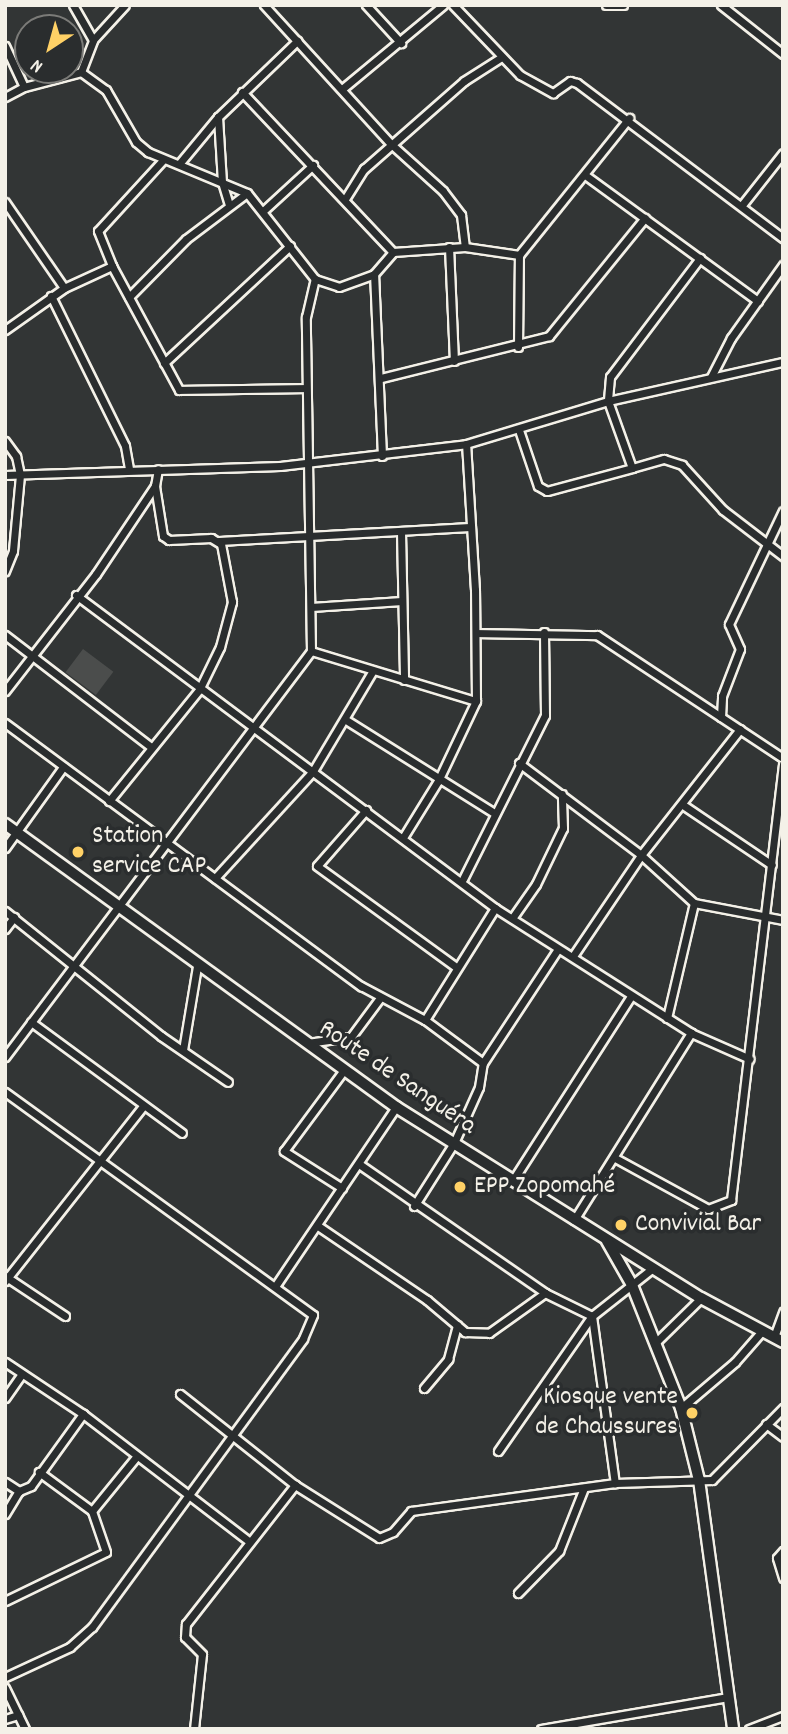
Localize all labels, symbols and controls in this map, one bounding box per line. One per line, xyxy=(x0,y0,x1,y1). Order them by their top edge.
north arrow xyxy=(14,14,84,84)
text: N xyxy=(26,51,49,78)
place label: Station service CAP xyxy=(92,821,206,882)
marker: Station service CAP xyxy=(70,844,86,860)
street label: Route de Sanguéra xyxy=(312,1014,482,1142)
place label: EPP Zopomahé xyxy=(474,1171,615,1203)
marker: EPP Zopomahé xyxy=(452,1179,468,1195)
place label: Convivial Bar xyxy=(635,1209,761,1241)
marker: Convivial Bar xyxy=(613,1217,629,1233)
place label: Kiosque vente de Chaussures xyxy=(535,1382,678,1444)
marker: Kiosque vente de Chaussures xyxy=(684,1405,700,1421)

